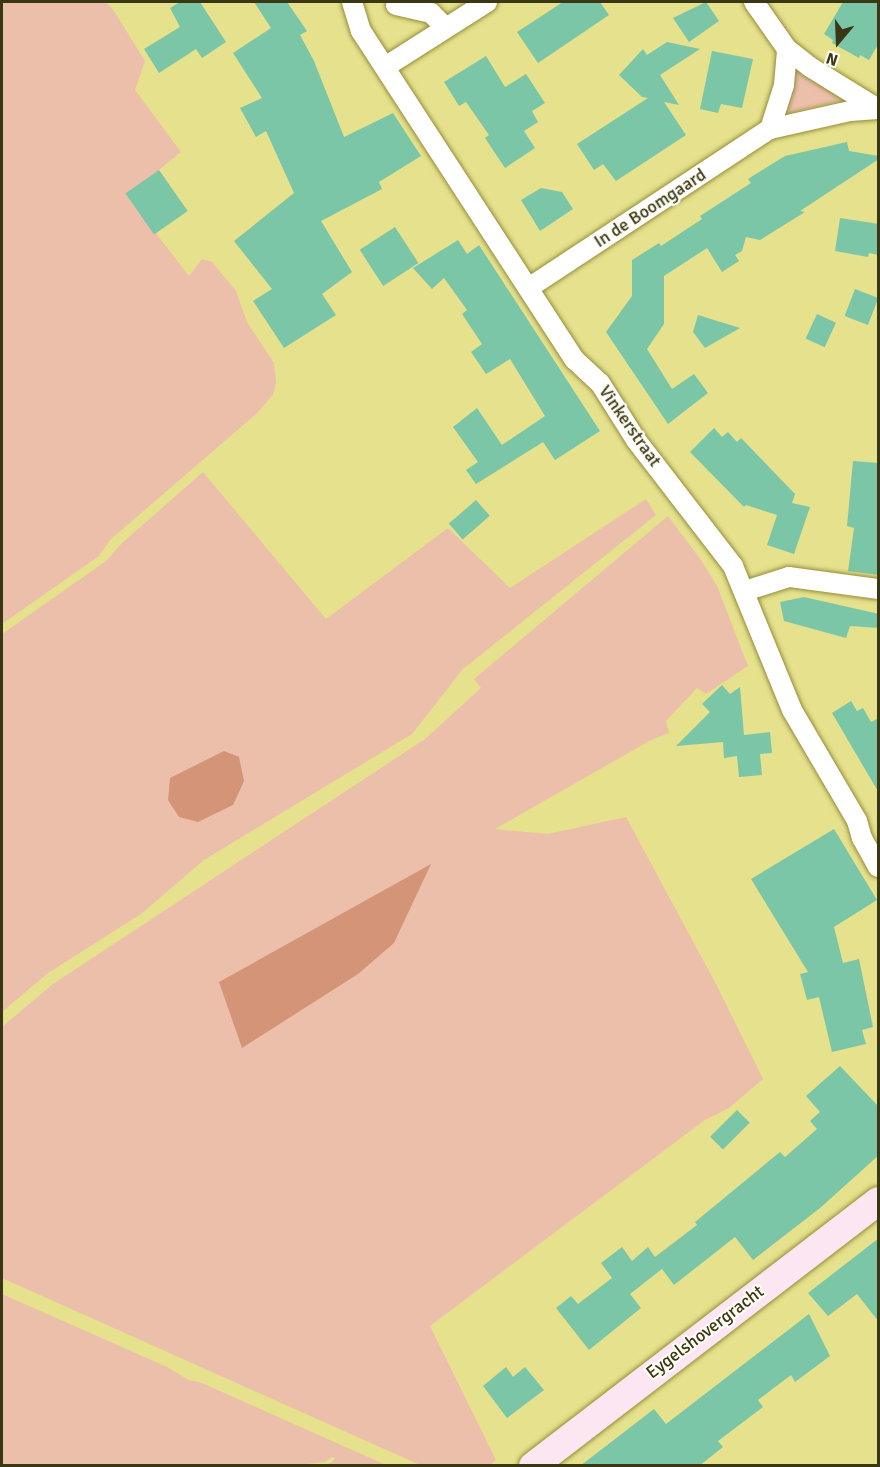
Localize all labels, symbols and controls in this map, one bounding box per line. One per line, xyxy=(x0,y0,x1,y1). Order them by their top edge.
north arrow xyxy=(808,12,868,72)
text: N xyxy=(824,48,841,70)
street label: In de Boomgaard xyxy=(590,164,710,252)
street label: Vinkerstraat xyxy=(594,381,666,471)
street label: Eygelshovergracht xyxy=(642,1281,768,1383)

